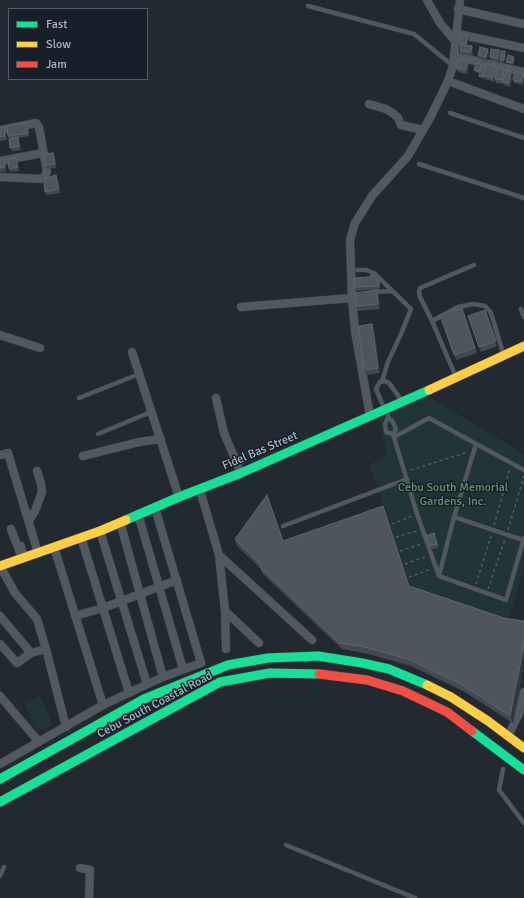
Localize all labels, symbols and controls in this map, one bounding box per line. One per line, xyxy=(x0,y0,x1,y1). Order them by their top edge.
legend xyxy=(8,8,148,80)
text: Fast xyxy=(46,17,67,32)
text: Slow xyxy=(46,37,71,52)
text: Jam xyxy=(46,57,67,72)
street label: Fidel Bas Street xyxy=(220,429,300,473)
park label: Cebu South Memorial Gardens, Inc. xyxy=(398,481,508,509)
street label: Cebu South Coastal Road xyxy=(95,669,215,741)

